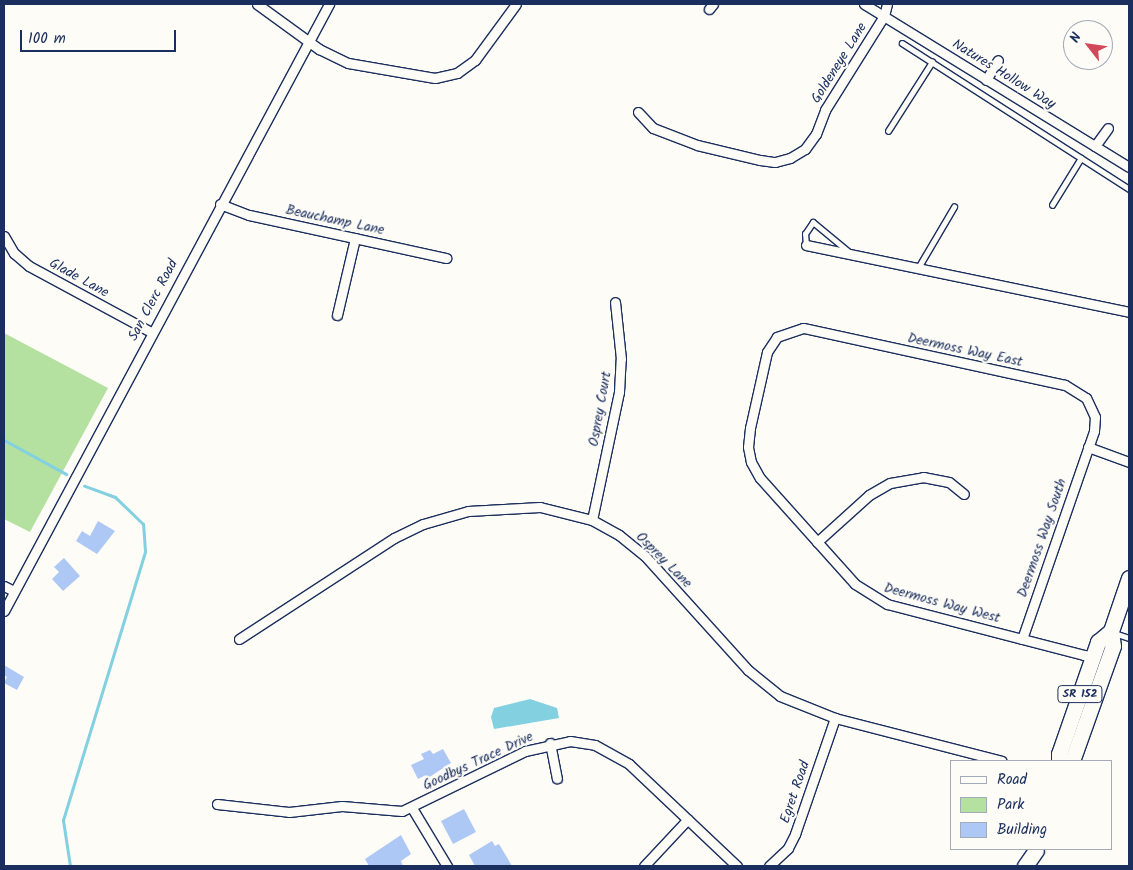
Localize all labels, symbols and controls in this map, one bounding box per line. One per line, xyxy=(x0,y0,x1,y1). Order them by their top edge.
scale bar xyxy=(22,20,179,52)
street label: Goldeneye Lane xyxy=(808,20,870,106)
north arrow xyxy=(1063,20,1113,70)
text: 100 m xyxy=(28,27,66,51)
text: N xyxy=(1064,29,1088,47)
street label: Natures Hollow Way xyxy=(949,35,1059,113)
street label: Beauchamp Lane xyxy=(284,201,386,239)
street label: Glade Lane xyxy=(46,255,112,301)
street label: San Clerc Road xyxy=(125,256,181,344)
street label: Deermoss Way East xyxy=(906,330,1024,370)
street label: Osprey Court xyxy=(585,370,615,448)
street label: Deermoss Way South xyxy=(1014,476,1070,600)
street label: Osprey Lane xyxy=(632,528,696,592)
street label: Deermoss Way West xyxy=(882,579,1002,627)
road number: SR 152 xyxy=(1056,684,1104,704)
street label: Goodbys Trace Drive xyxy=(420,728,536,794)
street label: Egret Road xyxy=(776,759,814,825)
legend xyxy=(950,760,1113,850)
text: Road xyxy=(997,768,1027,792)
text: Park xyxy=(997,793,1024,817)
text: Building xyxy=(997,818,1047,842)

